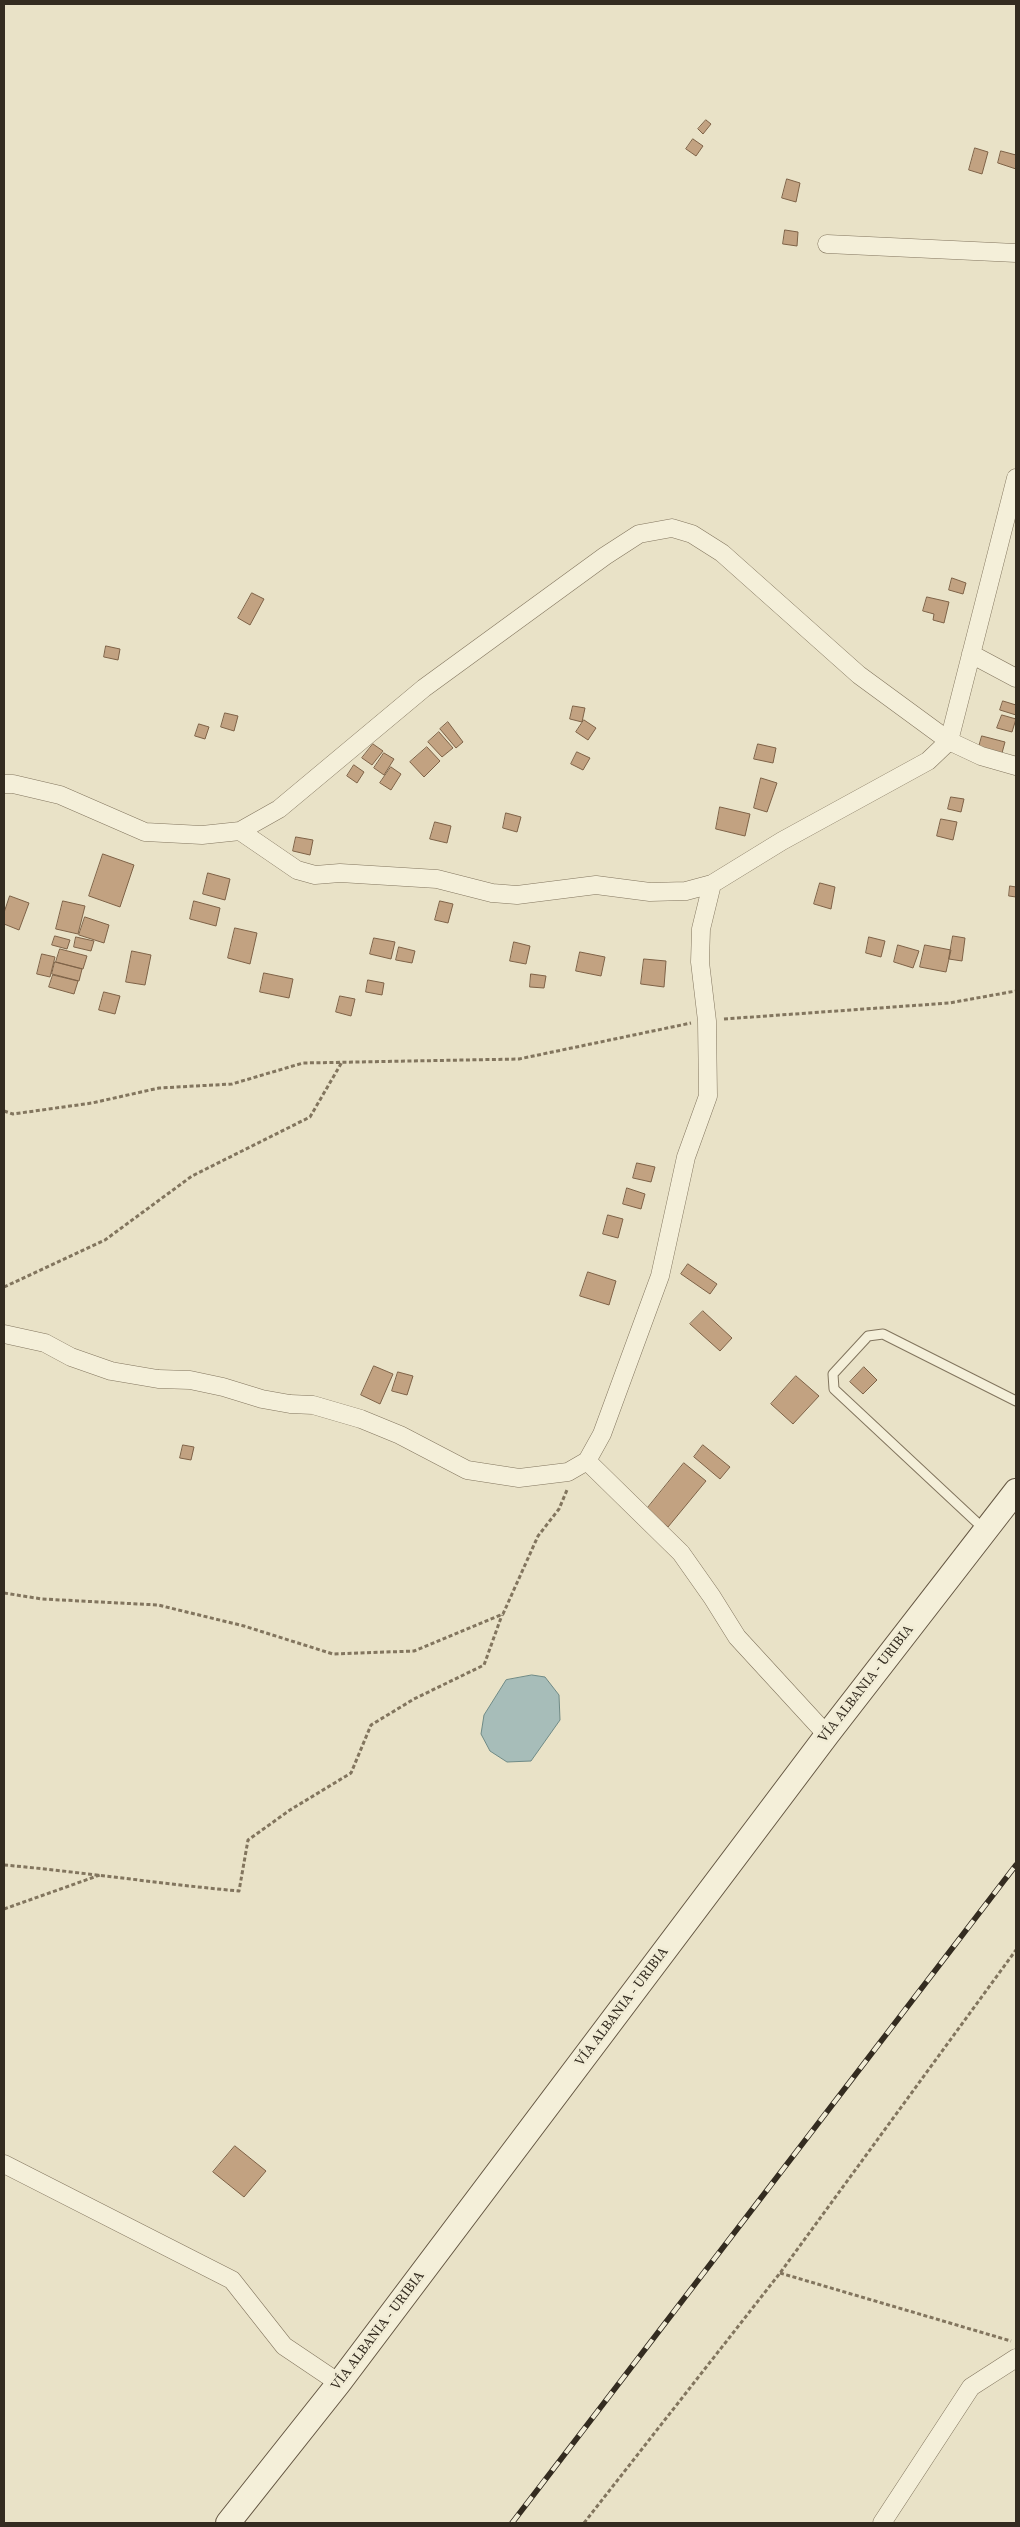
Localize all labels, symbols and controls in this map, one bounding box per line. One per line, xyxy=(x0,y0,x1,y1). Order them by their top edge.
street label: VÍA ALBANIA - URIBIA xyxy=(815,1622,917,1746)
street label: VÍA ALBANIA - URIBIA xyxy=(572,1944,672,2070)
street label: VÍA ALBANIA - URIBIA xyxy=(328,2268,428,2394)

